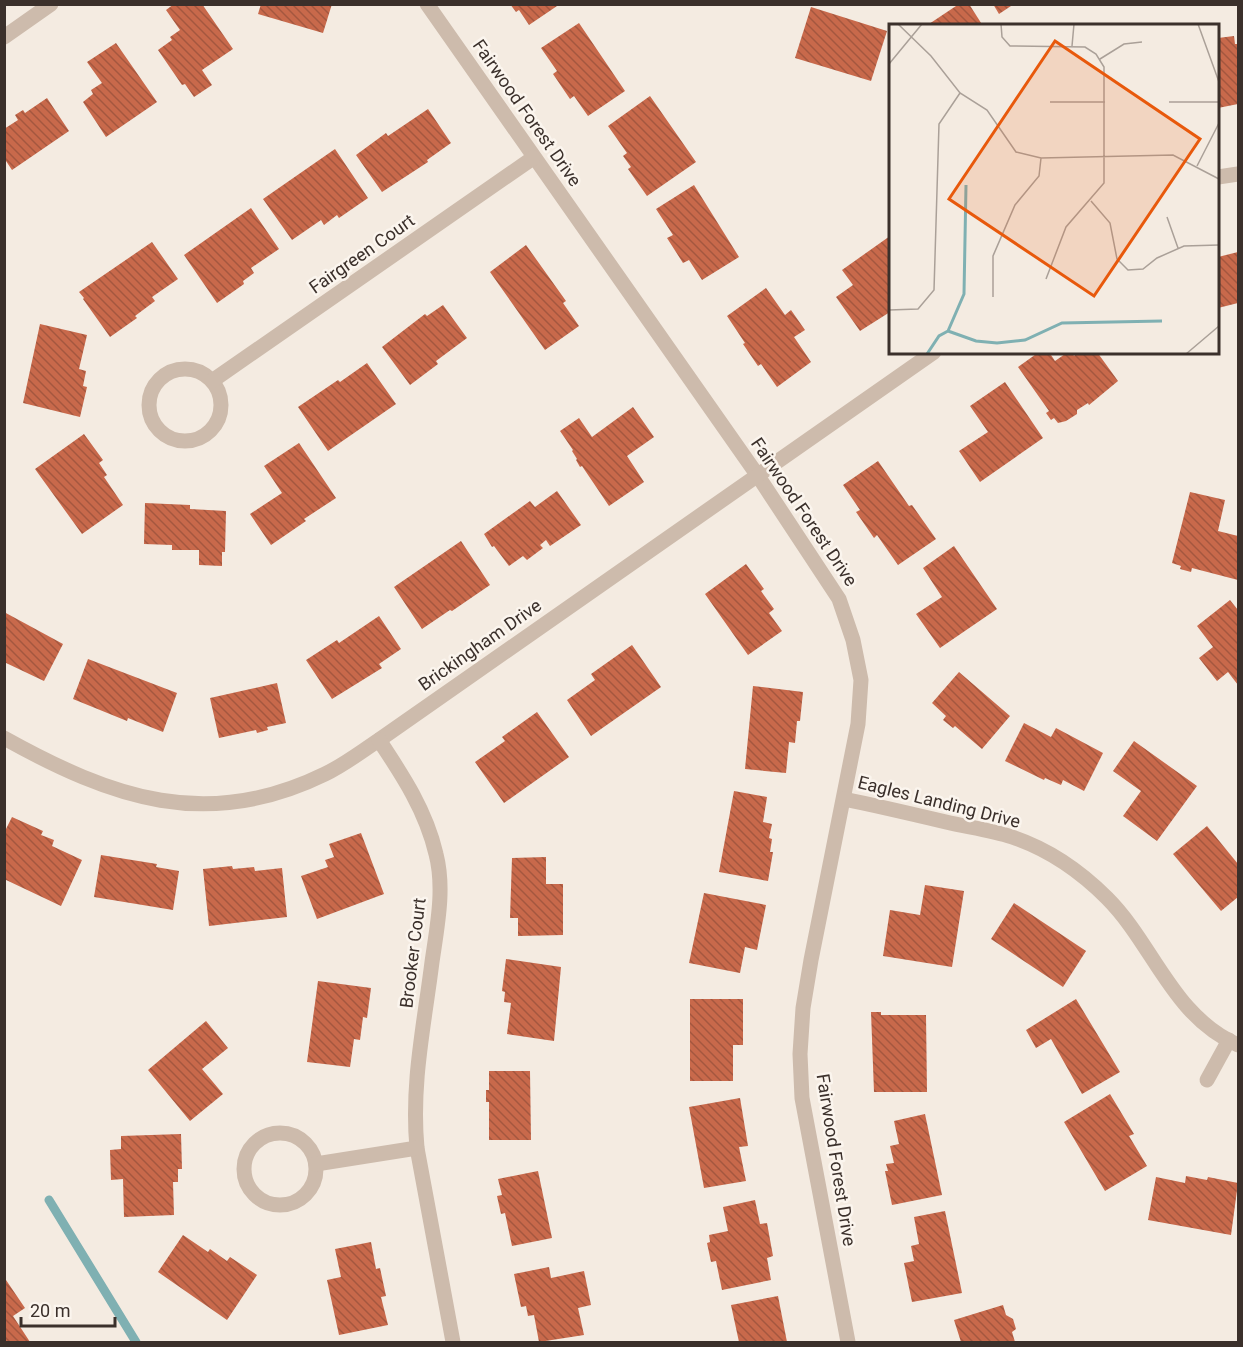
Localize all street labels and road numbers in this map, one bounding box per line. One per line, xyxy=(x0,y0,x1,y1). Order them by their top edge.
street label: Fairwood Forest Drive xyxy=(469,35,586,190)
street label: Fairgreen Court xyxy=(305,209,418,298)
street label: Fairwood Forest Drive xyxy=(747,434,862,590)
street label: Brickingham Drive xyxy=(414,594,545,695)
street label: Eagles Landing Drive xyxy=(856,771,1023,832)
street label: Brooker Court xyxy=(395,896,430,1009)
street label: Fairwood Forest Drive xyxy=(812,1072,861,1248)

